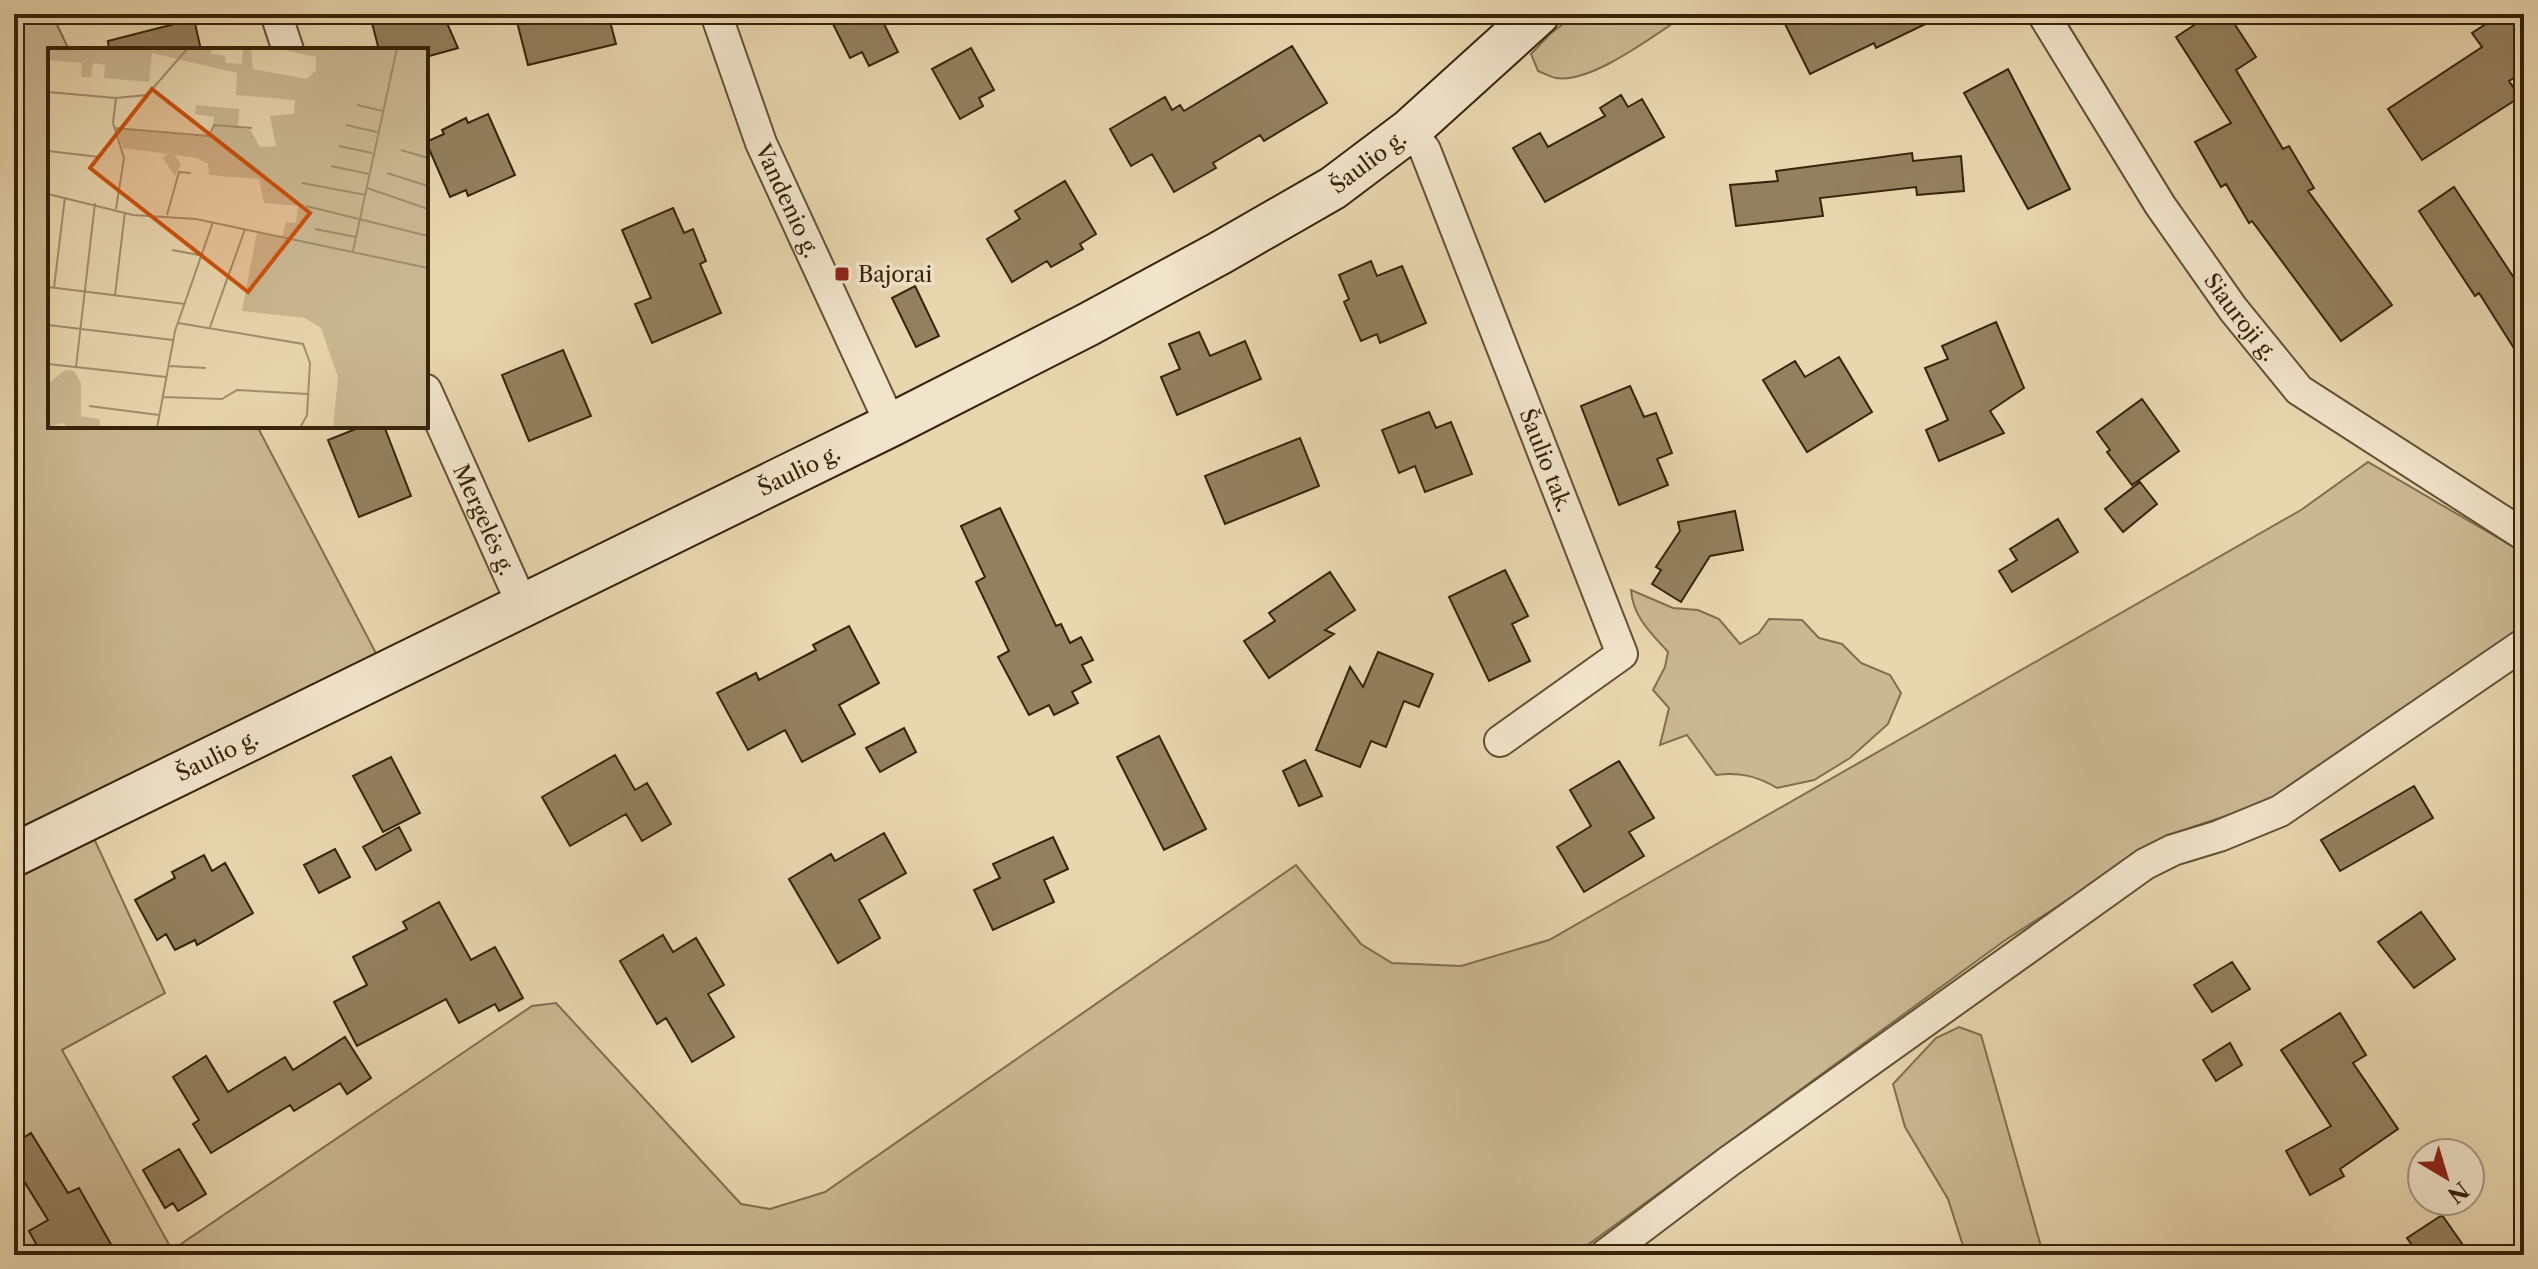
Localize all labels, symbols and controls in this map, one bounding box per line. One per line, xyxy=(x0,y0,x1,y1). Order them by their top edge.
inset map xyxy=(48,48,428,428)
street label: Šaulio g. xyxy=(1324,125,1412,199)
street label: Vandenio g. xyxy=(749,139,825,262)
place label: Bajorai xyxy=(858,261,932,288)
marker: Bajorai xyxy=(833,265,851,283)
street label: Siauroji g. xyxy=(2198,268,2283,367)
street label: Šaulio tak. xyxy=(1513,404,1578,516)
street label: Šaulio g. xyxy=(753,439,845,502)
street label: Mergelės g. xyxy=(447,460,520,579)
street label: Šaulio g. xyxy=(171,724,263,788)
north arrow xyxy=(2406,1137,2486,1217)
text: N xyxy=(2442,1176,2474,1209)

